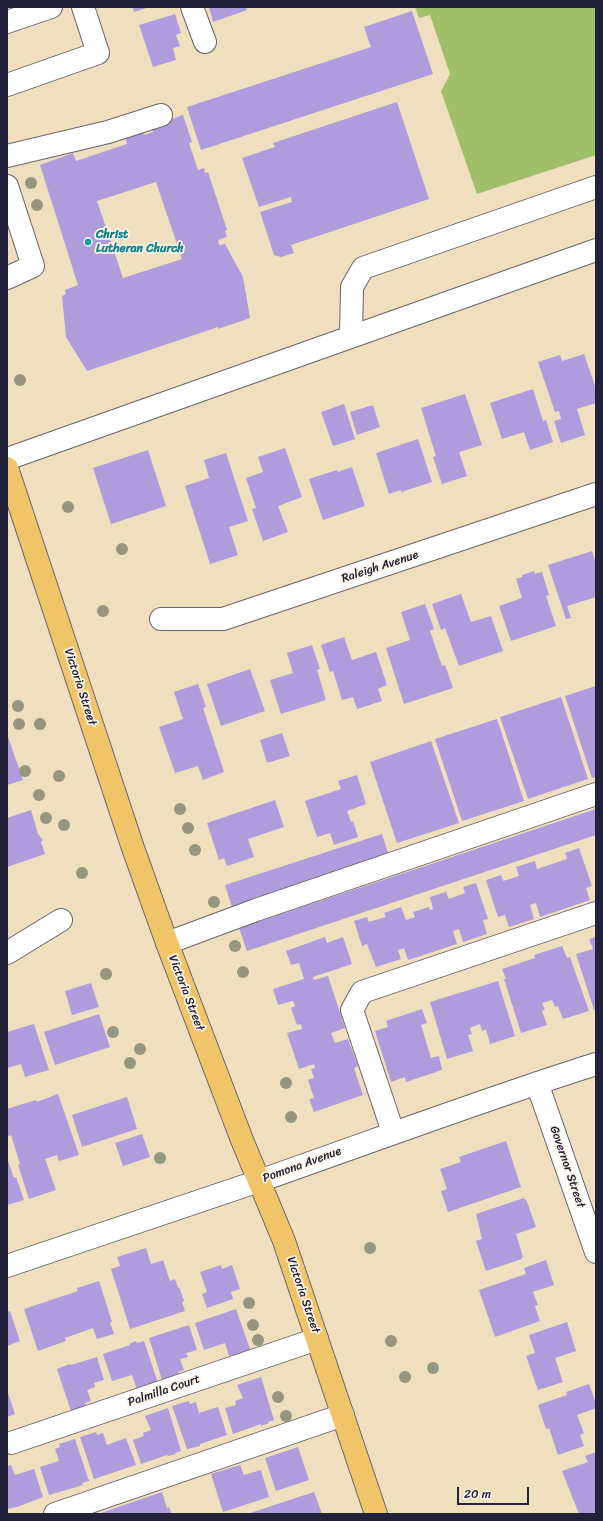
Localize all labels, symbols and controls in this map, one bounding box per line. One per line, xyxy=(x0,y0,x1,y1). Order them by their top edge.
place label: Christ Lutheran Church xyxy=(96,228,184,256)
marker: Christ Lutheran Church xyxy=(83,237,93,247)
street label: Raleigh Avenue xyxy=(340,548,420,586)
street label: Victoria Street xyxy=(61,647,99,727)
street label: Victoria Street xyxy=(165,953,207,1033)
street label: Governor Street xyxy=(546,1124,588,1210)
street label: Pomona Avenue xyxy=(261,1144,343,1186)
street label: Victoria Street xyxy=(283,1255,323,1335)
street label: Palmilla Court xyxy=(126,1372,202,1410)
scale bar xyxy=(459,1479,531,1505)
text: 20 m xyxy=(464,1483,491,1505)

